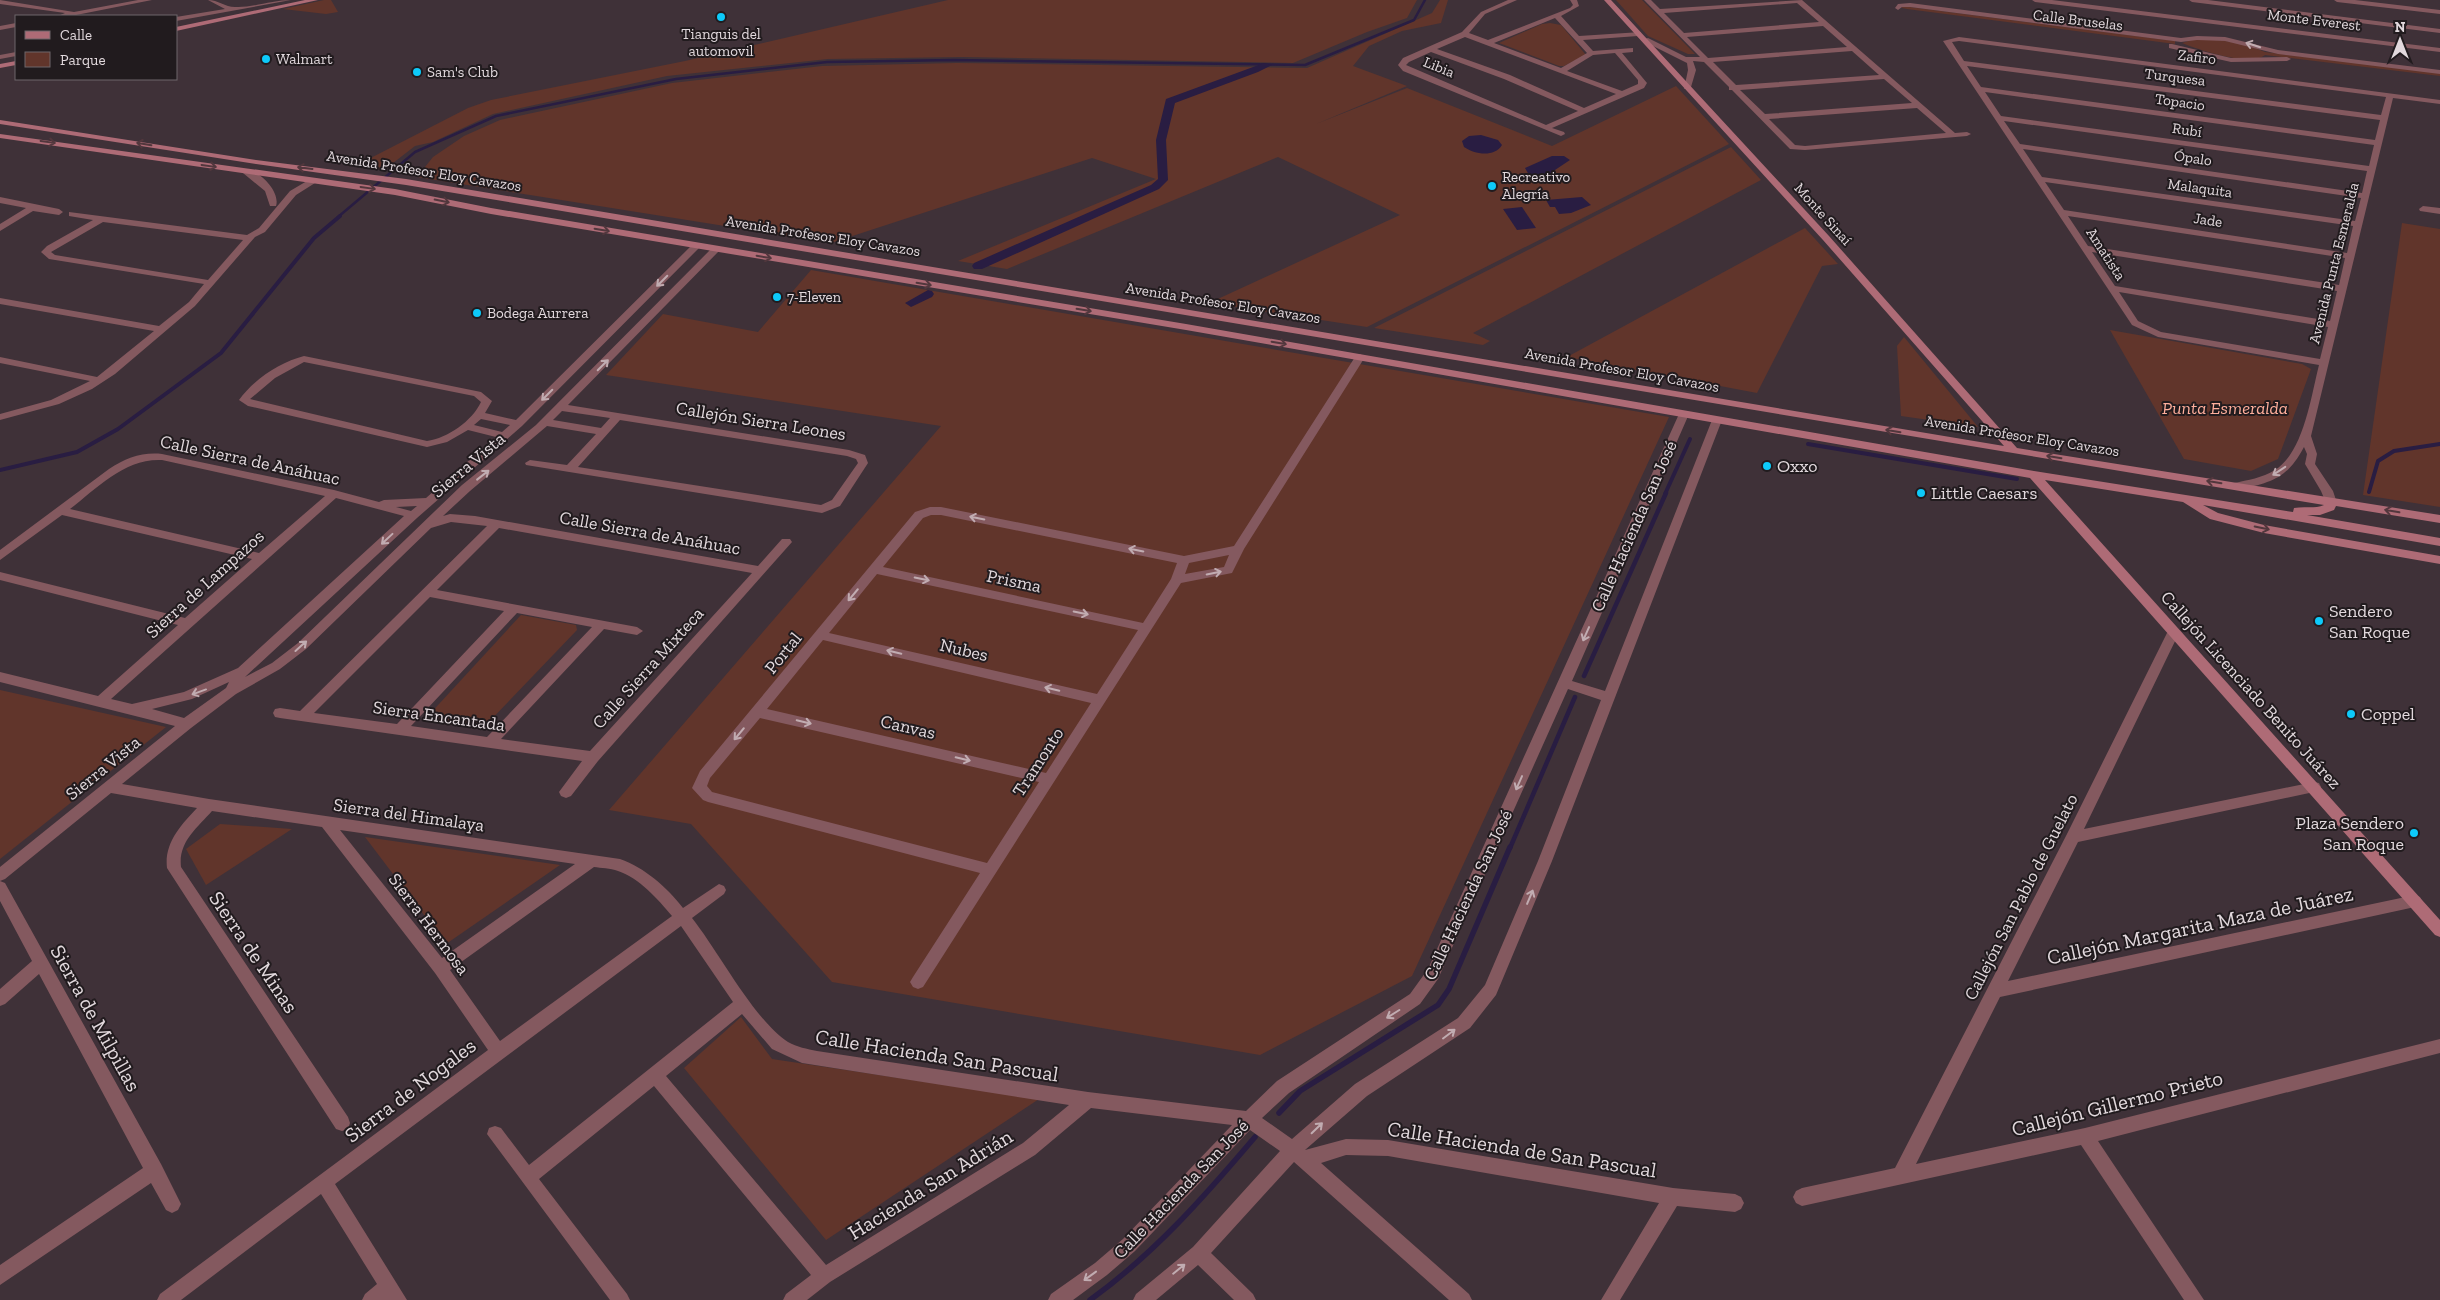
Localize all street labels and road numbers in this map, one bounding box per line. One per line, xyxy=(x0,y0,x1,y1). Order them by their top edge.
street label: Monte Everest xyxy=(2266,5,2362,35)
street label: Calle Bruselas xyxy=(2032,6,2124,34)
street label: Zafiro xyxy=(2177,46,2217,68)
street label: Libia xyxy=(1421,53,1457,81)
street label: Turquesa xyxy=(2143,64,2207,90)
street label: Topacio xyxy=(2154,90,2206,114)
street label: Rubí xyxy=(2171,119,2203,141)
street label: Ópalo xyxy=(2173,146,2213,170)
street label: Avenida Profesor Eloy Cavazos xyxy=(325,147,523,195)
street label: Malaquita xyxy=(2167,175,2233,201)
street label: Monte Sinaí xyxy=(1790,179,1856,249)
street label: Avenida Punta Esmeralda xyxy=(2305,181,2363,345)
street label: Jade xyxy=(2192,209,2224,231)
street label: Avenida Profesor Eloy Cavazos xyxy=(724,212,922,260)
street label: Amatista xyxy=(2082,224,2130,284)
street label: Avenida Profesor Eloy Cavazos xyxy=(1124,279,1322,327)
street label: Avenida Profesor Eloy Cavazos xyxy=(1523,344,1721,396)
street label: Callejón Sierra Leones xyxy=(674,397,848,445)
street label: Avenida Profesor Eloy Cavazos xyxy=(1923,412,2121,460)
street label: Sierra Vista xyxy=(426,427,510,502)
street label: Calle Sierra de Anáhuac xyxy=(158,430,342,490)
street label: Calle Hacienda San José xyxy=(1586,437,1682,615)
street label: Calle Sierra de Anáhuac xyxy=(558,506,742,560)
street label: Sierra de Lampazos xyxy=(141,525,269,643)
street label: Prisma xyxy=(985,565,1044,598)
street label: Callejón Licenciado Benito Juárez xyxy=(2156,586,2346,794)
street label: Calle Sierra Mixteca xyxy=(588,603,708,733)
street label: Portal xyxy=(760,628,806,678)
street label: Nubes xyxy=(938,634,990,666)
street label: Sierra Encantada xyxy=(372,696,507,736)
street label: Canvas xyxy=(878,710,938,744)
street label: Tramonto xyxy=(1007,723,1069,801)
street label: Sierra Vista xyxy=(61,731,145,805)
street label: Callejón San Pablo de Guelato xyxy=(1959,790,2083,1004)
street label: Sierra del Himalaya xyxy=(332,794,486,837)
street label: Calle Hacienda San José xyxy=(1419,807,1517,983)
street label: Sierra Hermosa xyxy=(384,869,475,979)
street label: Callejón Margarita Maza de Juárez xyxy=(2045,880,2356,971)
street label: Sierra de Minas xyxy=(204,886,304,1018)
street label: Sierra de Milpillas xyxy=(45,940,147,1096)
street label: Calle Hacienda San Pascual xyxy=(814,1023,1061,1087)
street label: Sierra de Nogales xyxy=(339,1033,481,1147)
street label: Callejón Gillermo Prieto xyxy=(2009,1065,2225,1142)
street label: Calle Hacienda San José xyxy=(1109,1115,1253,1263)
street label: Calle Hacienda de San Pascual xyxy=(1386,1115,1659,1183)
street label: Hacienda San Adrián xyxy=(843,1123,1017,1245)

